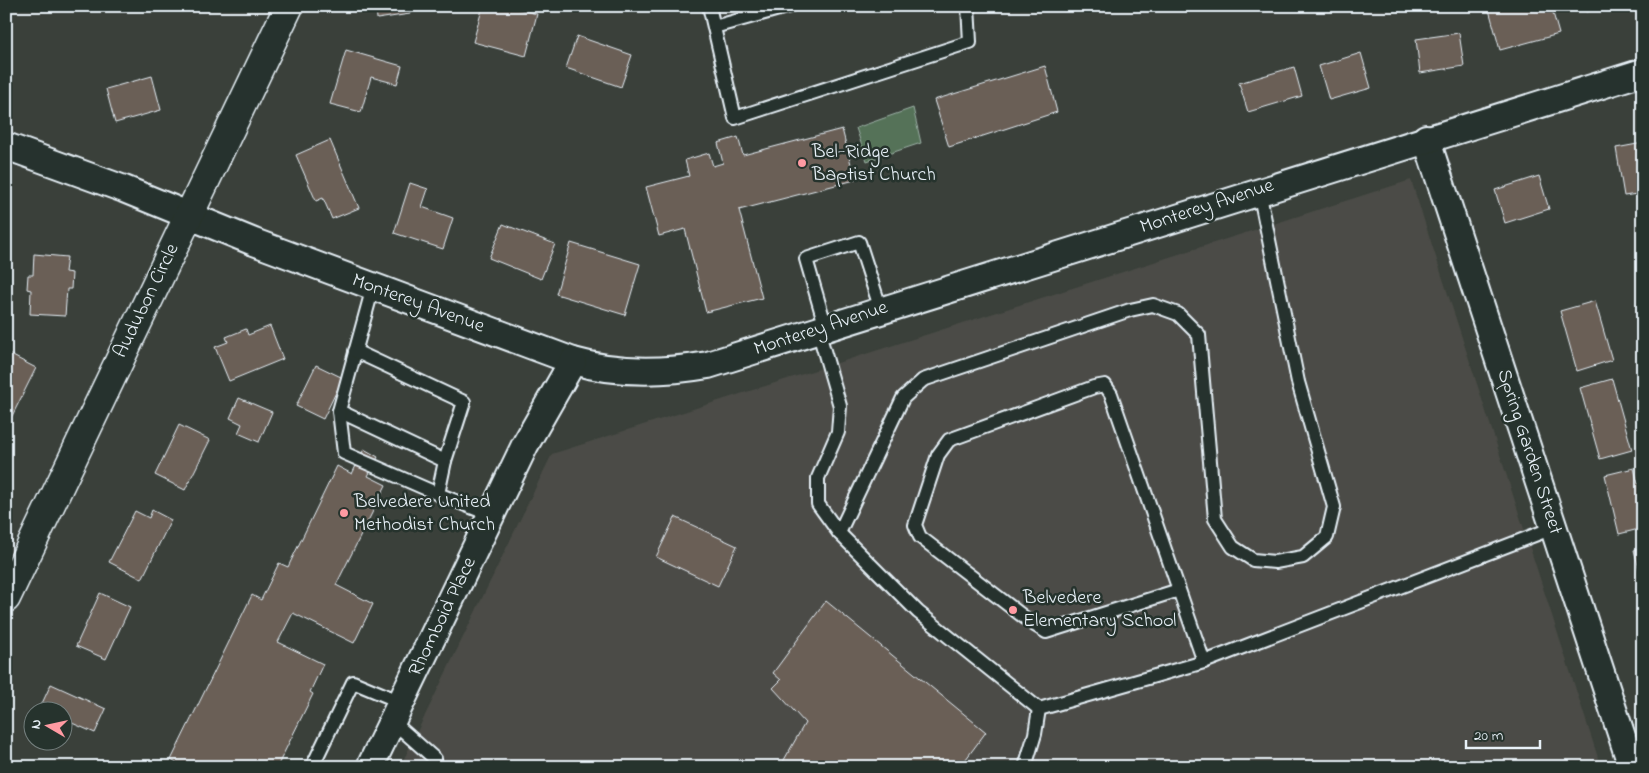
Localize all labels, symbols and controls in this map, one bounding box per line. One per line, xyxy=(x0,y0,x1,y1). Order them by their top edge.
place label: Bel-Ridge Baptist Church xyxy=(811,138,936,190)
marker: Bel-Ridge Baptist Church xyxy=(796,157,808,169)
street label: Monterey Avenue xyxy=(1136,172,1278,242)
street label: Audubon Circle xyxy=(107,239,187,363)
street label: Monterey Avenue xyxy=(348,267,488,341)
street label: Monterey Avenue xyxy=(750,294,892,364)
street label: Spring Garden Street xyxy=(1488,366,1570,539)
place label: Belvedere United Methodist Church xyxy=(353,488,495,540)
marker: Belvedere United Methodist Church xyxy=(338,507,350,519)
street label: Rhomboid Place xyxy=(402,552,484,682)
place label: Belvedere Elementary School xyxy=(1022,584,1176,636)
marker: Belvedere Elementary School xyxy=(1007,604,1019,616)
north arrow xyxy=(22,700,72,750)
text: N xyxy=(26,718,48,731)
scale bar xyxy=(1466,718,1540,750)
text: 20 m xyxy=(1474,725,1504,747)

